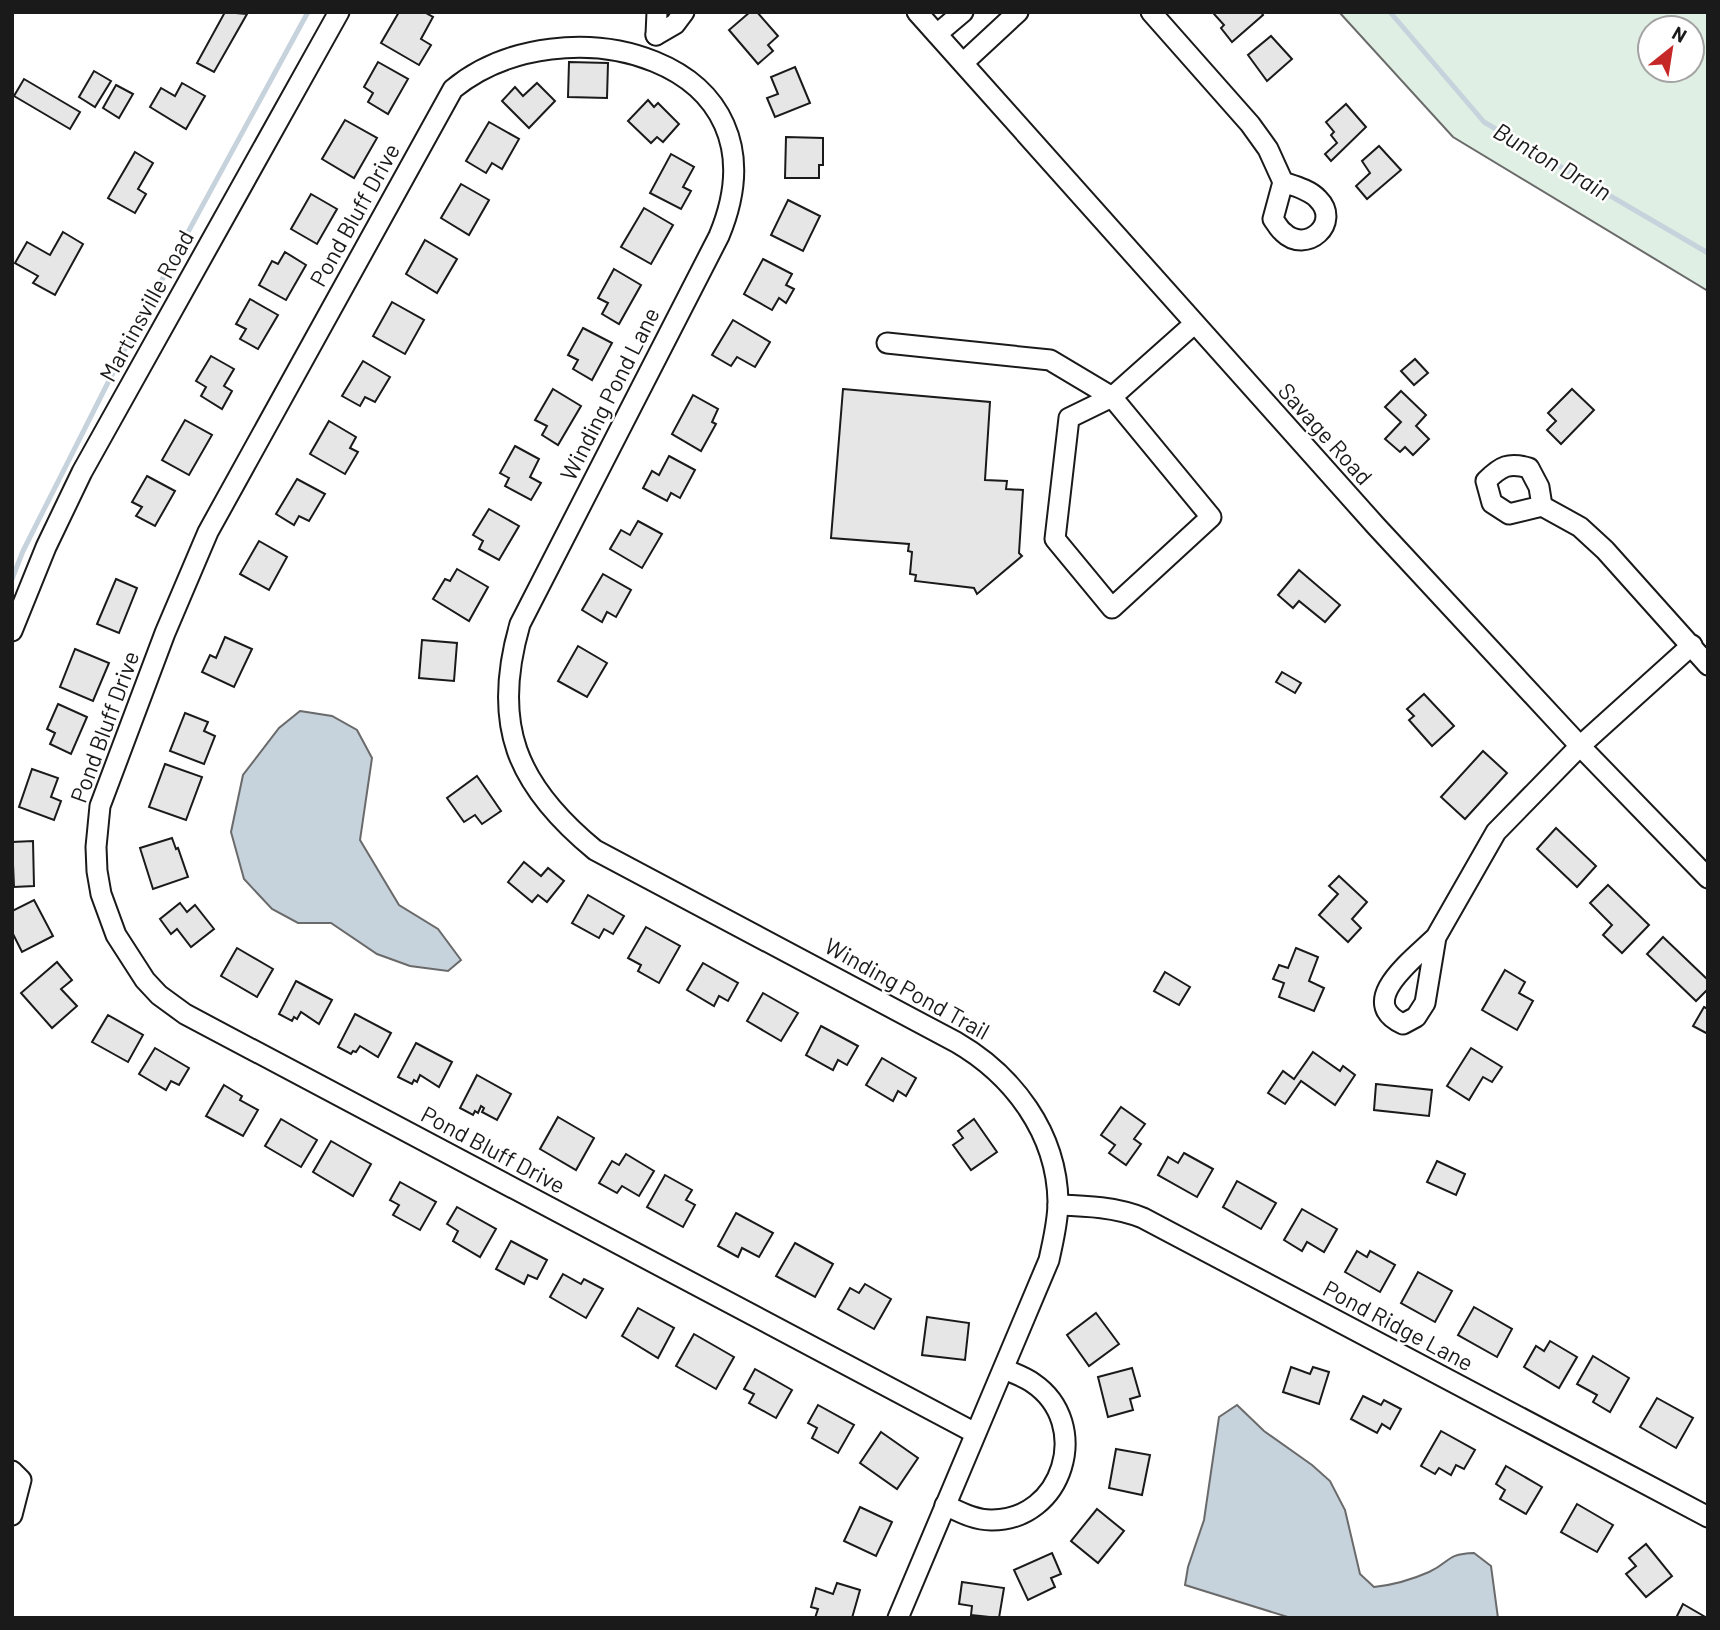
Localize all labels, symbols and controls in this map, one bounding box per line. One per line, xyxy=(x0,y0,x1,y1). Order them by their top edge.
north arrow xyxy=(1636,14,1706,84)
text: N xyxy=(1669,21,1691,47)
water label: Bunton Drain xyxy=(1489,115,1617,206)
street label: Pond Bluff Drive xyxy=(303,138,405,291)
street label: Martinsville Road xyxy=(93,225,199,386)
street label: Winding Pond Lane xyxy=(553,302,665,485)
street label: Savage Road xyxy=(1273,377,1379,490)
street label: Pond Bluff Drive xyxy=(64,647,144,806)
street label: Winding Pond Trail xyxy=(820,931,995,1045)
street label: Pond Bluff Drive xyxy=(417,1099,570,1199)
street label: Pond Ridge Lane xyxy=(1319,1274,1478,1376)

